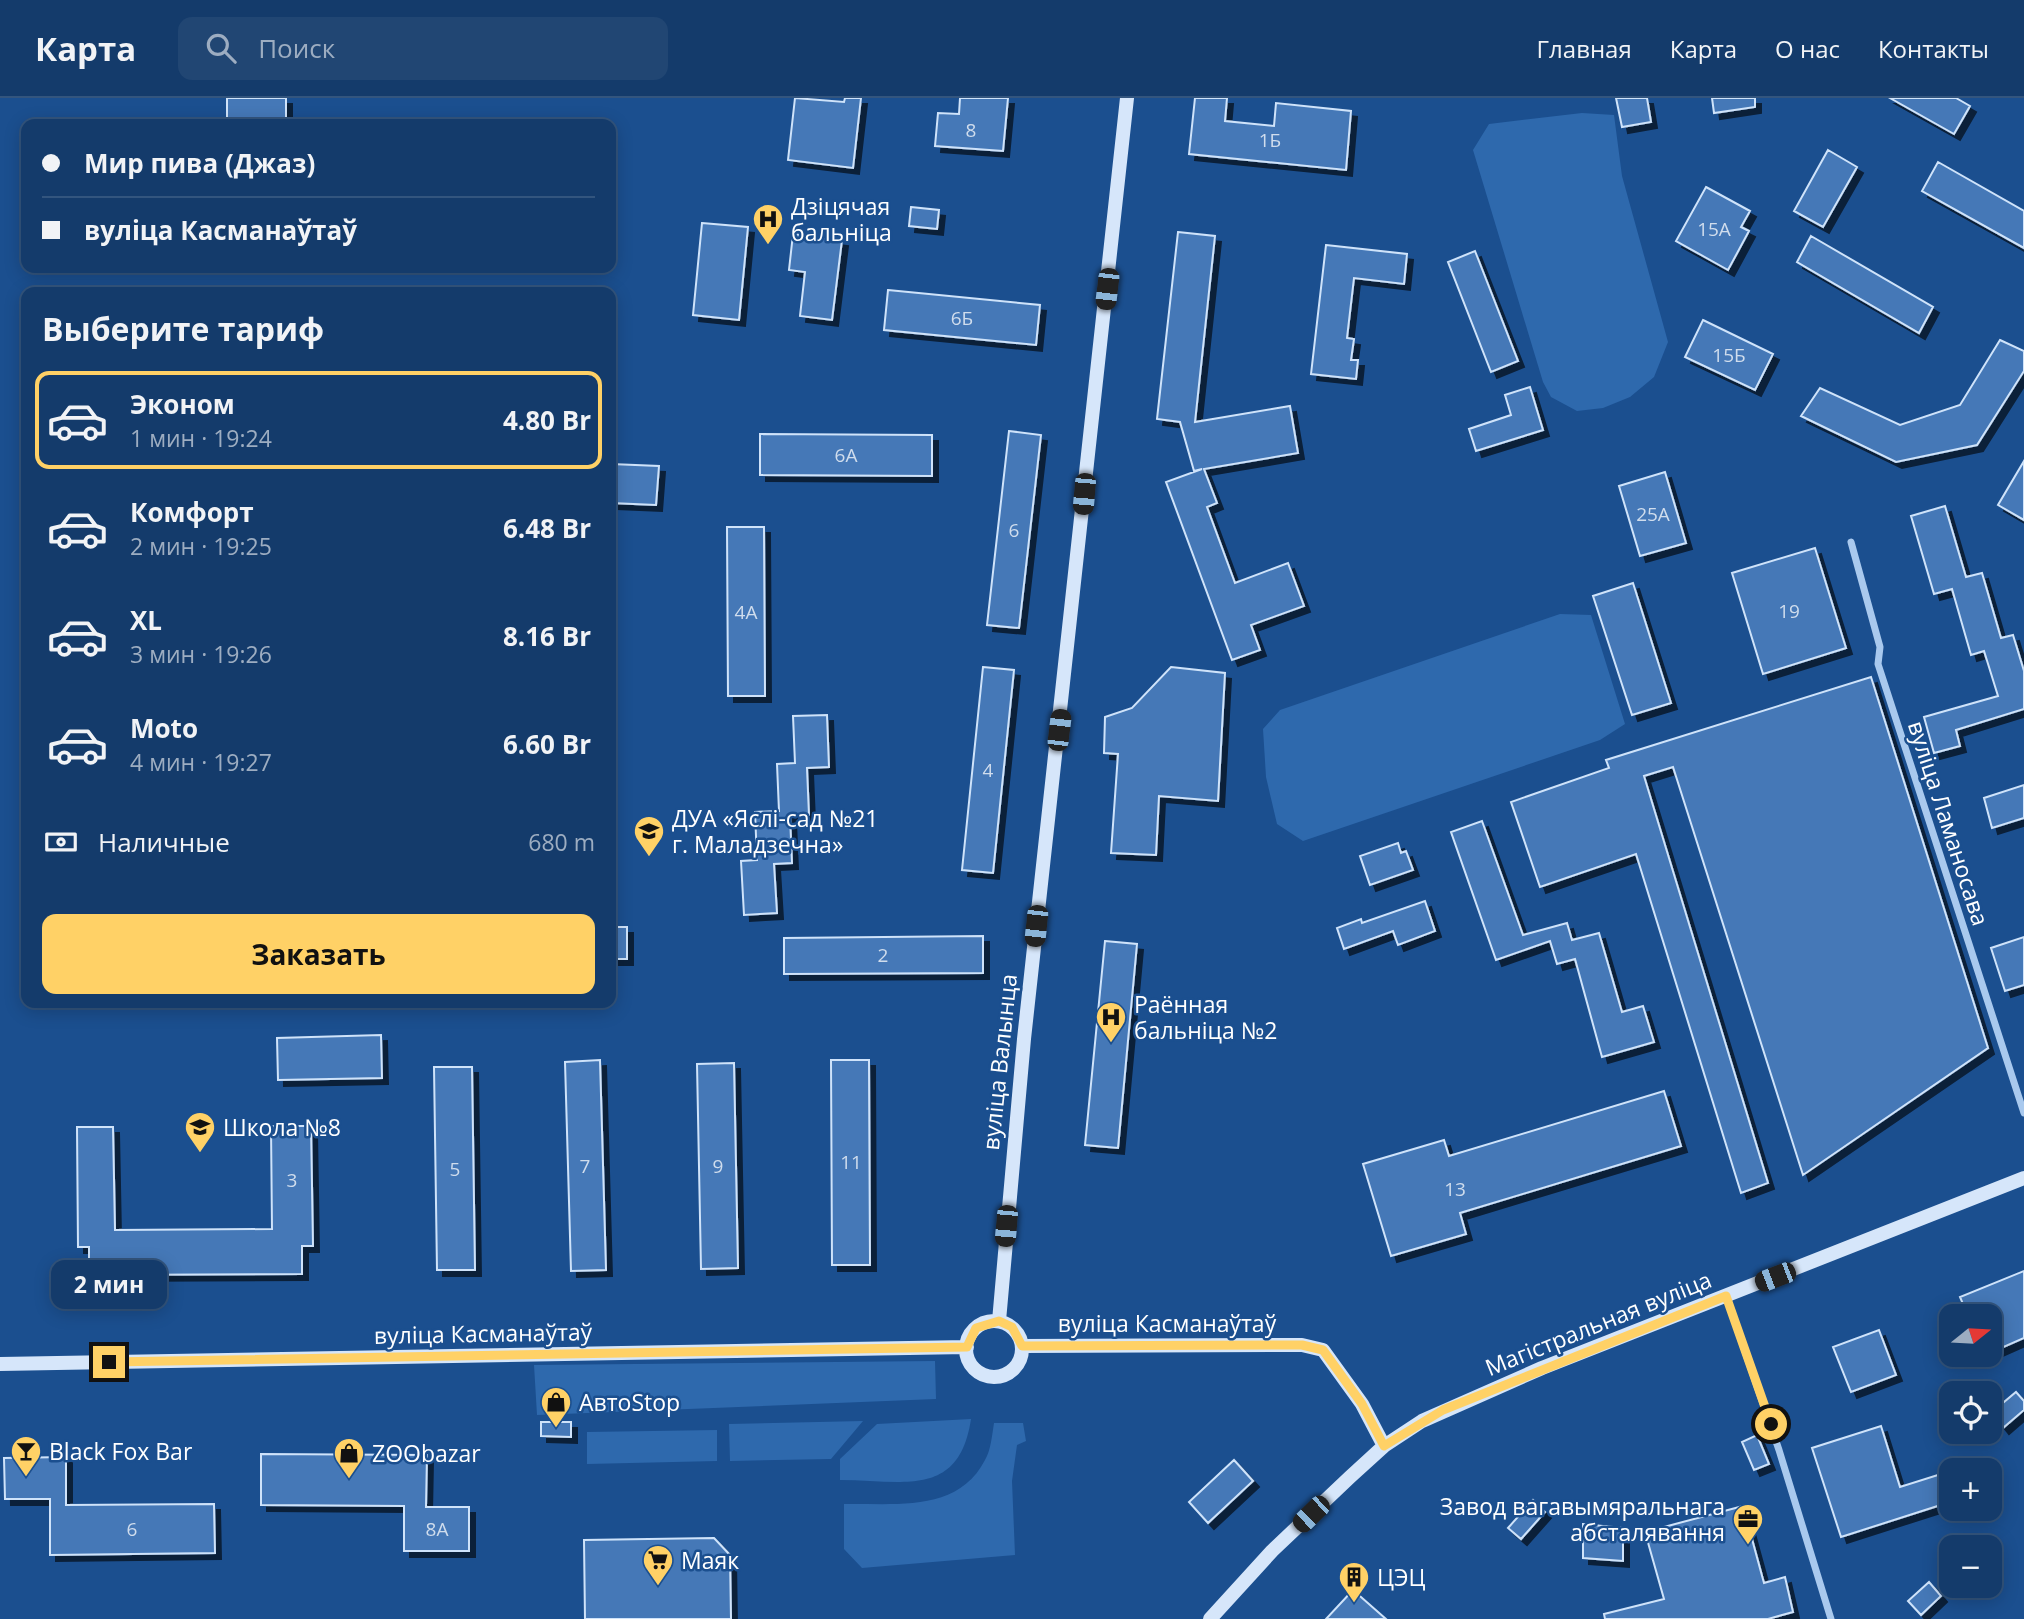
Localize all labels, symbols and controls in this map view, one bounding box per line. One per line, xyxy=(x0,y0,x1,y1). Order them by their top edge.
search box xyxy=(178,17,668,80)
text: Карта xyxy=(35,26,136,71)
icon: search xyxy=(202,29,240,67)
text: Поиск xyxy=(258,30,335,66)
text: Главная xyxy=(1537,32,1632,65)
text: Карта xyxy=(1670,32,1737,65)
text: О нас xyxy=(1775,32,1840,65)
text: Контакты xyxy=(1878,32,1989,65)
house number: 8 xyxy=(966,117,976,143)
house number: 1Б xyxy=(1259,127,1281,153)
text: Мир пива (Джаз) xyxy=(84,145,315,181)
place label: Дзіцячая бальніца xyxy=(791,190,892,248)
hospital icon: Дзіцячая бальніца xyxy=(751,202,785,246)
text: вуліца Касманаўтаў xyxy=(84,212,357,248)
house number: 15А xyxy=(1697,216,1731,242)
car xyxy=(1095,267,1120,311)
house number: 6Б xyxy=(951,305,973,331)
text: Выберите тариф xyxy=(42,307,324,350)
house number: 15Б xyxy=(1712,342,1746,368)
text: Эконом xyxy=(130,386,235,422)
icon: car xyxy=(46,389,109,452)
text: 4.80 Br xyxy=(503,402,591,438)
text: 1 мин · 19:24 xyxy=(130,422,272,454)
house number: 6А xyxy=(835,442,857,468)
car xyxy=(1072,472,1097,516)
text: Комфорт xyxy=(130,494,254,530)
icon: car xyxy=(46,497,109,560)
house number: 25А xyxy=(1636,501,1670,527)
text: 6.48 Br xyxy=(503,510,591,546)
house number: 6 xyxy=(1009,517,1019,543)
text: 2 мин · 19:25 xyxy=(130,530,272,562)
house number: 19 xyxy=(1778,598,1800,624)
house number: 4А xyxy=(735,599,757,625)
text: XL xyxy=(130,602,162,638)
icon: car xyxy=(46,605,109,668)
text: 8.16 Br xyxy=(503,618,591,654)
text: 3 мин · 19:26 xyxy=(130,638,272,670)
car xyxy=(1047,708,1072,752)
text: Moto xyxy=(130,710,198,746)
icon: car xyxy=(46,713,109,776)
street label: вуліца Ламаносава xyxy=(1901,716,1997,930)
text: 6.60 Br xyxy=(503,726,591,762)
text: 4 мин · 19:27 xyxy=(130,746,272,778)
house number: 4 xyxy=(983,757,994,783)
place label: ДУА «Яслі-сад №21 г. Маладзечна» xyxy=(672,802,879,860)
school or university icon: ДУА «Яслі-сад №21 г. Маладзечна» xyxy=(632,814,666,858)
icon: cash xyxy=(42,823,80,861)
text: Наличные xyxy=(98,824,230,860)
text: 680 m xyxy=(528,826,595,858)
car xyxy=(1024,904,1049,948)
button: Заказать xyxy=(42,914,595,994)
house number: 2 xyxy=(878,942,888,968)
street label: вуліца Валынца xyxy=(974,972,1024,1152)
place label: Раённая бальніца №2 xyxy=(1134,988,1277,1046)
hospital icon: Раённая бальніца №2 xyxy=(1094,1000,1128,1044)
school or university icon: Школа №8 xyxy=(183,1110,217,1154)
place label: Школа №8 xyxy=(223,1111,341,1143)
house number: 11 xyxy=(840,1149,862,1175)
house number: 7 xyxy=(580,1153,590,1179)
house number: 9 xyxy=(713,1153,723,1179)
house number: 5 xyxy=(450,1156,460,1182)
house number: 3 xyxy=(287,1167,297,1193)
house number: 13 xyxy=(1444,1176,1466,1202)
car xyxy=(994,1204,1019,1248)
callout: 2 мин xyxy=(51,1260,167,1310)
car xyxy=(1752,1260,1799,1294)
street label: Магістральная вуліца xyxy=(1480,1263,1716,1383)
text: 2 мин xyxy=(74,1268,144,1300)
north arrow xyxy=(1939,1304,2002,1367)
map controls xyxy=(1939,1304,2002,1598)
street label: вуліца Касманаўтаў xyxy=(1058,1307,1277,1339)
street label: вуліца Касманаўтаў xyxy=(374,1315,593,1351)
route end xyxy=(93,1346,125,1378)
button: locate xyxy=(1939,1381,2002,1444)
shop icon: АвтоStop xyxy=(539,1385,573,1429)
place label: АвтоStop xyxy=(579,1386,680,1418)
route start xyxy=(1755,1408,1787,1440)
bar icon: Black Fox Bar xyxy=(9,1434,43,1478)
place label: Black Fox Bar xyxy=(49,1435,193,1467)
shop icon: ZOObazar xyxy=(332,1436,366,1480)
place label: ZOObazar xyxy=(372,1437,481,1469)
button: + xyxy=(1939,1458,2002,1521)
place label: Завод вагавымяральнага абсталявання xyxy=(1440,1490,1725,1548)
car xyxy=(1289,1492,1334,1536)
office icon: Завод вагавымяральнага абсталявання xyxy=(1731,1502,1765,1546)
house number: 6 xyxy=(127,1516,137,1542)
house number: 8А xyxy=(426,1516,448,1542)
button: − xyxy=(1939,1535,2002,1598)
supermarket icon: Маяк xyxy=(641,1543,675,1587)
place label: Маяк xyxy=(681,1544,739,1576)
building icon: ЦЭЦ xyxy=(1337,1560,1371,1604)
place label: ЦЭЦ xyxy=(1377,1561,1425,1593)

